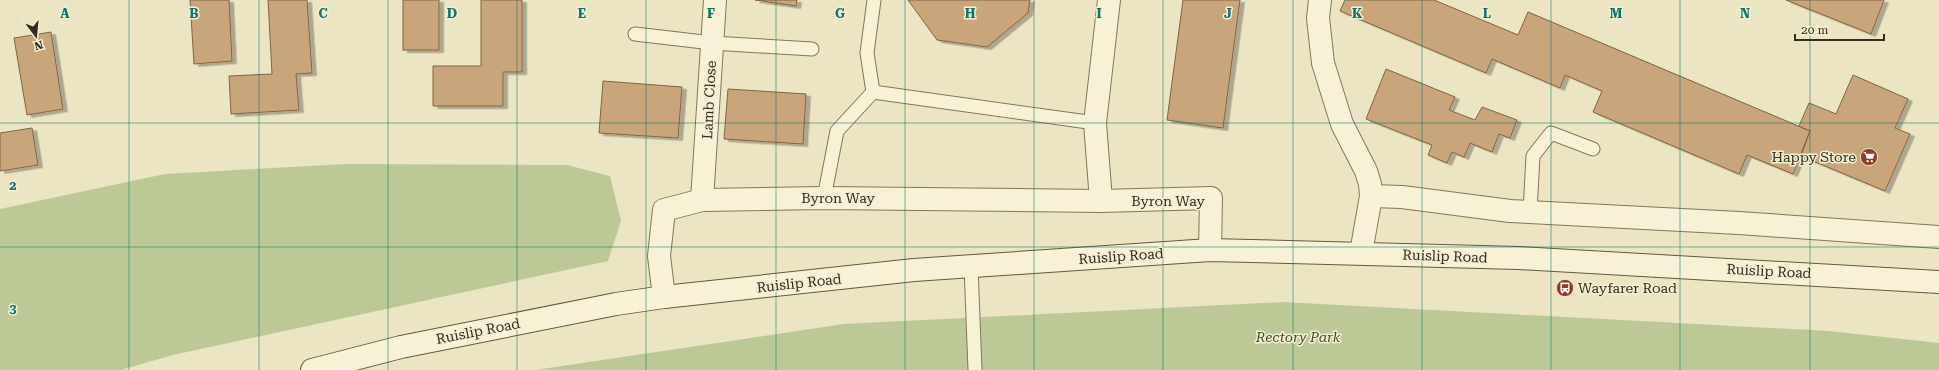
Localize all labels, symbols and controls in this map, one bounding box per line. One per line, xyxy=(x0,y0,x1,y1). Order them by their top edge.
text: A xyxy=(60,6,70,21)
text: B xyxy=(189,6,199,21)
text: C xyxy=(318,6,328,21)
text: D xyxy=(447,6,457,21)
text: E xyxy=(578,6,586,21)
text: F xyxy=(707,6,715,21)
text: G xyxy=(835,6,845,21)
text: H xyxy=(965,6,976,21)
text: I xyxy=(1096,6,1102,21)
text: J xyxy=(1224,6,1232,21)
text: K xyxy=(1352,6,1363,21)
text: L xyxy=(1483,6,1491,21)
text: M xyxy=(1610,6,1623,21)
text: N xyxy=(1740,6,1750,21)
north arrow xyxy=(16,16,56,56)
scale bar xyxy=(1795,16,1884,42)
text: 20 m xyxy=(1801,23,1828,37)
text: N xyxy=(32,38,44,53)
street label: Lamb Close xyxy=(699,60,719,140)
supermarket icon: Happy Store xyxy=(1859,147,1879,167)
place label: Happy Store xyxy=(1771,149,1856,165)
text: 2 xyxy=(9,178,17,193)
street label: Byron Way xyxy=(801,190,875,206)
street label: Byron Way xyxy=(1131,193,1205,209)
street label: Ruislip Road xyxy=(1078,245,1164,267)
street label: Ruislip Road xyxy=(1402,247,1488,265)
street label: Ruislip Road xyxy=(1726,261,1812,281)
street label: Ruislip Road xyxy=(756,271,842,295)
bus stop icon: Wayfarer Road xyxy=(1555,278,1575,298)
place label: Wayfarer Road xyxy=(1578,280,1677,296)
text: 3 xyxy=(9,301,17,316)
street label: Ruislip Road xyxy=(435,315,521,347)
park label: Rectory Park xyxy=(1255,329,1341,345)

